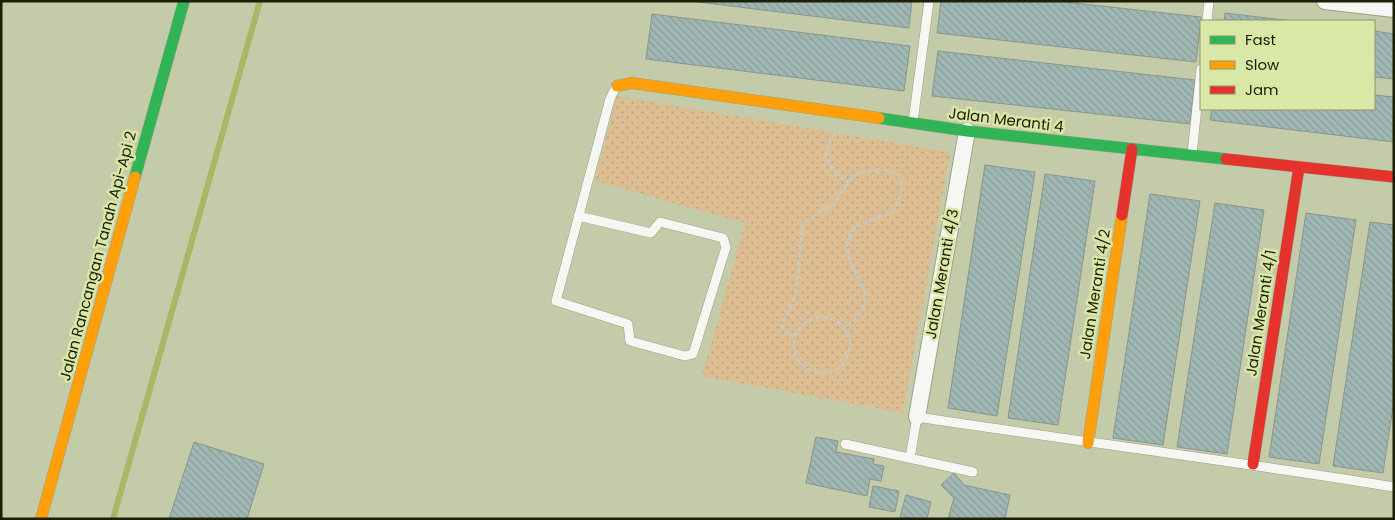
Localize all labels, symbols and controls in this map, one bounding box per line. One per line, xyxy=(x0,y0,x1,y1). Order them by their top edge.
legend xyxy=(1200,20,1375,110)
text: Fast xyxy=(1245,29,1276,50)
text: Slow xyxy=(1245,54,1280,75)
text: Jam xyxy=(1245,79,1279,100)
street label: Jalan Meranti 4 xyxy=(947,102,1065,137)
street label: Jalan Rancangan Tanah Api-Api 2 xyxy=(54,129,141,383)
street label: Jalan Meranti 4/3 xyxy=(920,207,963,341)
street label: Jalan Meranti 4/2 xyxy=(1074,227,1115,360)
street label: Jalan Meranti 4/1 xyxy=(1240,248,1281,378)

